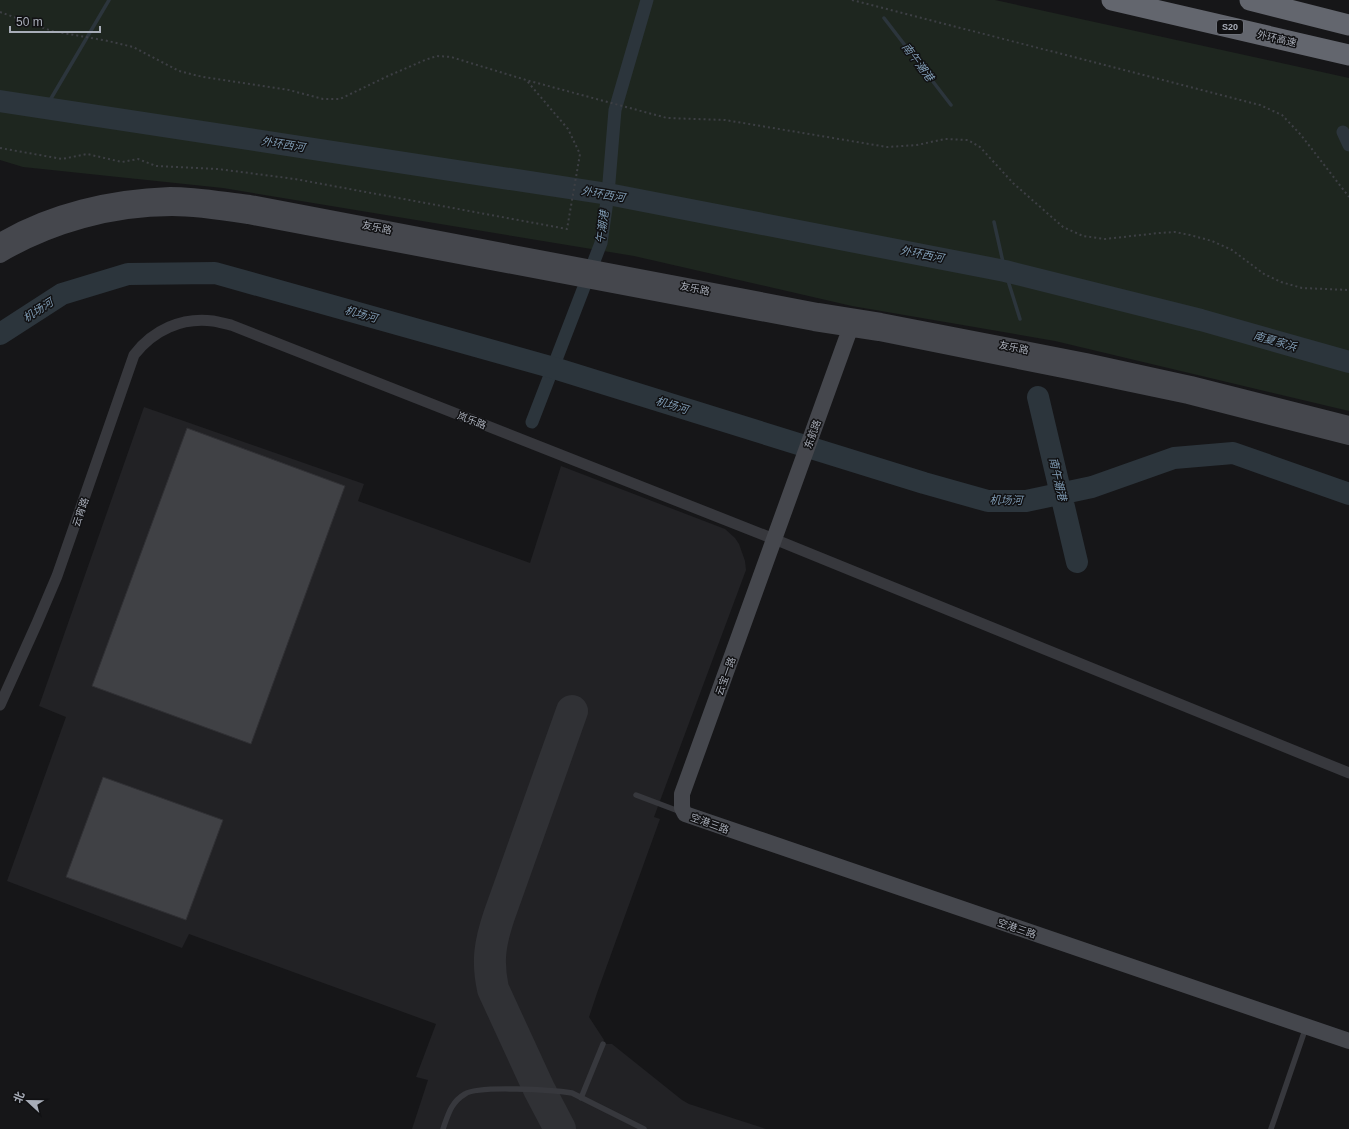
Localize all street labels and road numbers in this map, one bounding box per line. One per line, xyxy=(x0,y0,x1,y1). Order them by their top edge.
road number: S20 xyxy=(1217,20,1243,34)
street label: 外环高速 xyxy=(1256,29,1298,48)
street label: 友乐路 xyxy=(361,219,393,236)
street label: 友乐路 xyxy=(679,280,711,297)
street label: 友乐路 xyxy=(998,339,1030,356)
street label: 岚乐路 xyxy=(456,410,488,431)
street label: 东航路 xyxy=(802,418,823,450)
street label: 云宵路 xyxy=(70,496,91,528)
street label: 云宝一路 xyxy=(713,655,737,697)
street label: 空港三路 xyxy=(689,811,731,835)
street label: 空港三路 xyxy=(996,917,1038,940)

